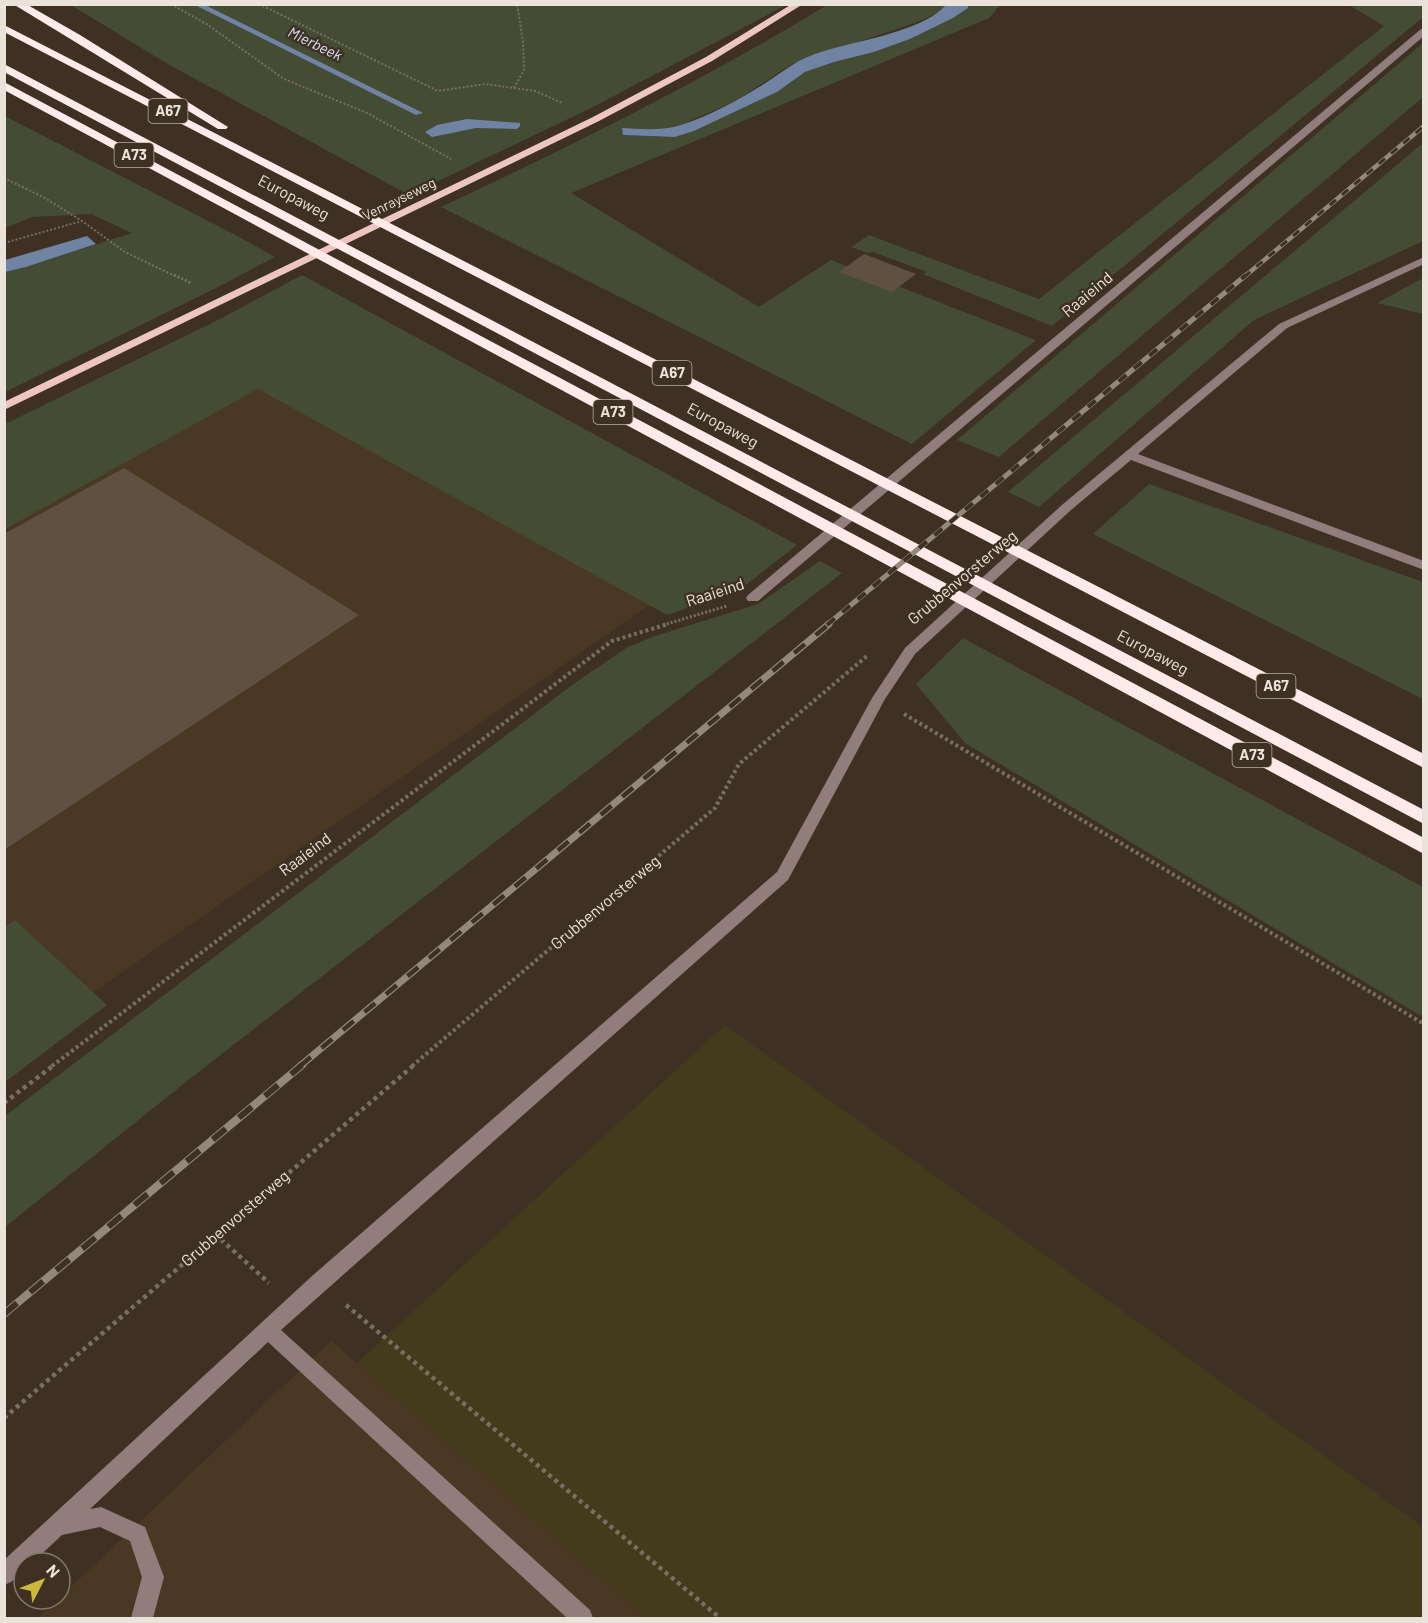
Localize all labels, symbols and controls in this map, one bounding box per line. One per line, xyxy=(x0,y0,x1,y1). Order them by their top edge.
water label: Mierbeek xyxy=(286,22,346,64)
road number: A67 xyxy=(148,99,188,123)
road number: A73 xyxy=(114,143,154,167)
street label: Europaweg xyxy=(255,170,333,223)
street label: Venrayseweg xyxy=(359,173,438,224)
street label: Raaieind xyxy=(1058,267,1116,320)
road number: A67 xyxy=(652,361,692,385)
street label: Europaweg xyxy=(684,398,762,451)
road number: A73 xyxy=(594,400,632,424)
street label: Grubbenvorsterweg xyxy=(903,525,1020,628)
street label: Raaieind xyxy=(683,573,746,610)
street label: Europaweg xyxy=(1114,625,1192,678)
road number: A67 xyxy=(1256,674,1296,698)
road number: A73 xyxy=(1232,743,1272,767)
street label: Raaieind xyxy=(275,828,334,879)
street label: Grubbenvorsterweg xyxy=(546,850,663,953)
street label: Grubbenvorsterweg xyxy=(177,1166,293,1270)
north arrow xyxy=(12,1551,72,1611)
text: N xyxy=(43,1560,64,1581)

